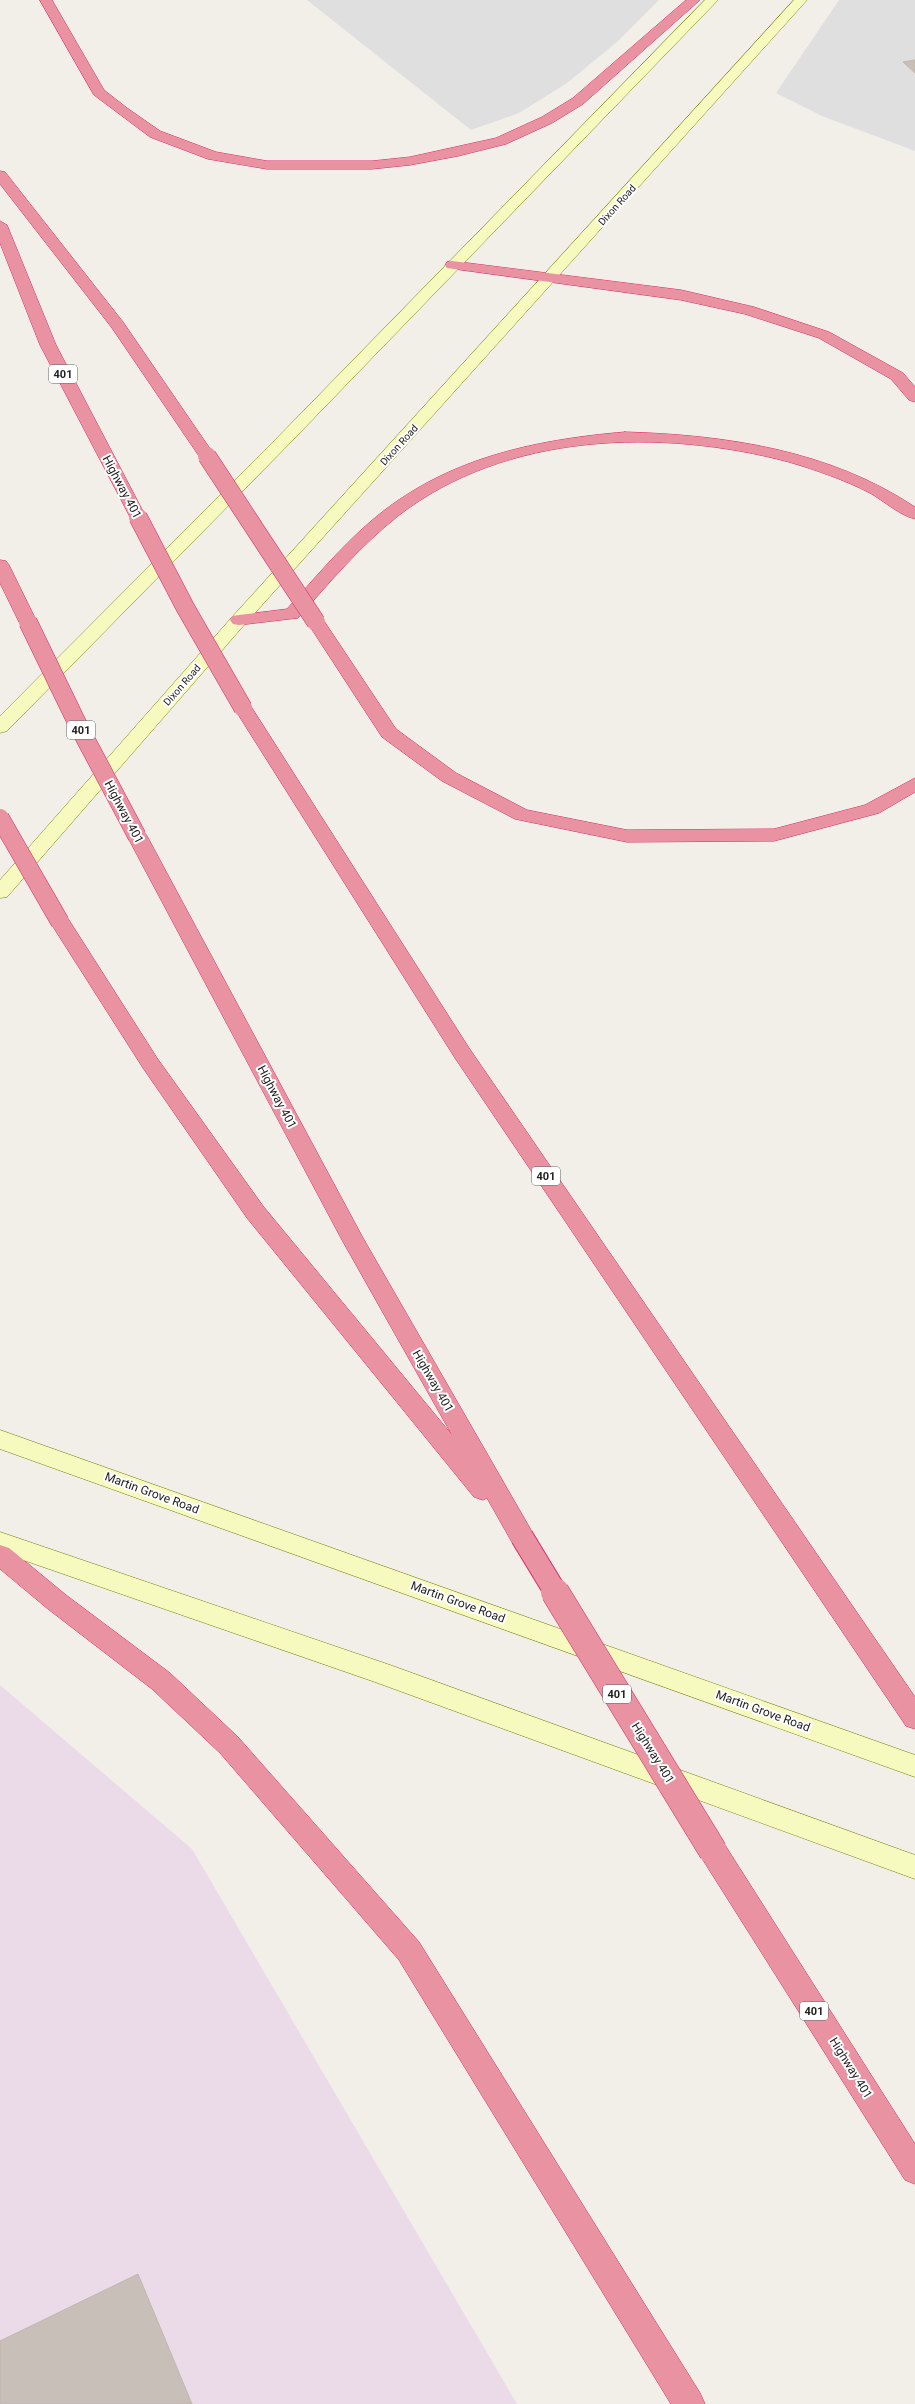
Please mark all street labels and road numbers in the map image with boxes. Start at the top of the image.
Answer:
street label: Dixon Road [596,183,638,227]
road number: 401 [49,365,77,383]
street label: Dixon Road [378,423,420,467]
street label: Highway 401 [100,453,144,521]
street label: Dixon Road [161,662,203,708]
road number: 401 [67,721,95,739]
street label: Highway 401 [102,778,146,846]
street label: Highway 401 [255,1063,299,1131]
road number: 401 [532,1167,560,1185]
street label: Highway 401 [410,1348,456,1414]
street label: Martin Grove Road [103,1469,201,1517]
street label: Martin Grove Road [409,1578,507,1626]
road number: 401 [603,1685,631,1703]
street label: Martin Grove Road [714,1687,812,1735]
street label: Highway 401 [629,1720,677,1786]
road number: 401 [800,2002,828,2020]
street label: Highway 401 [827,2035,875,2101]

